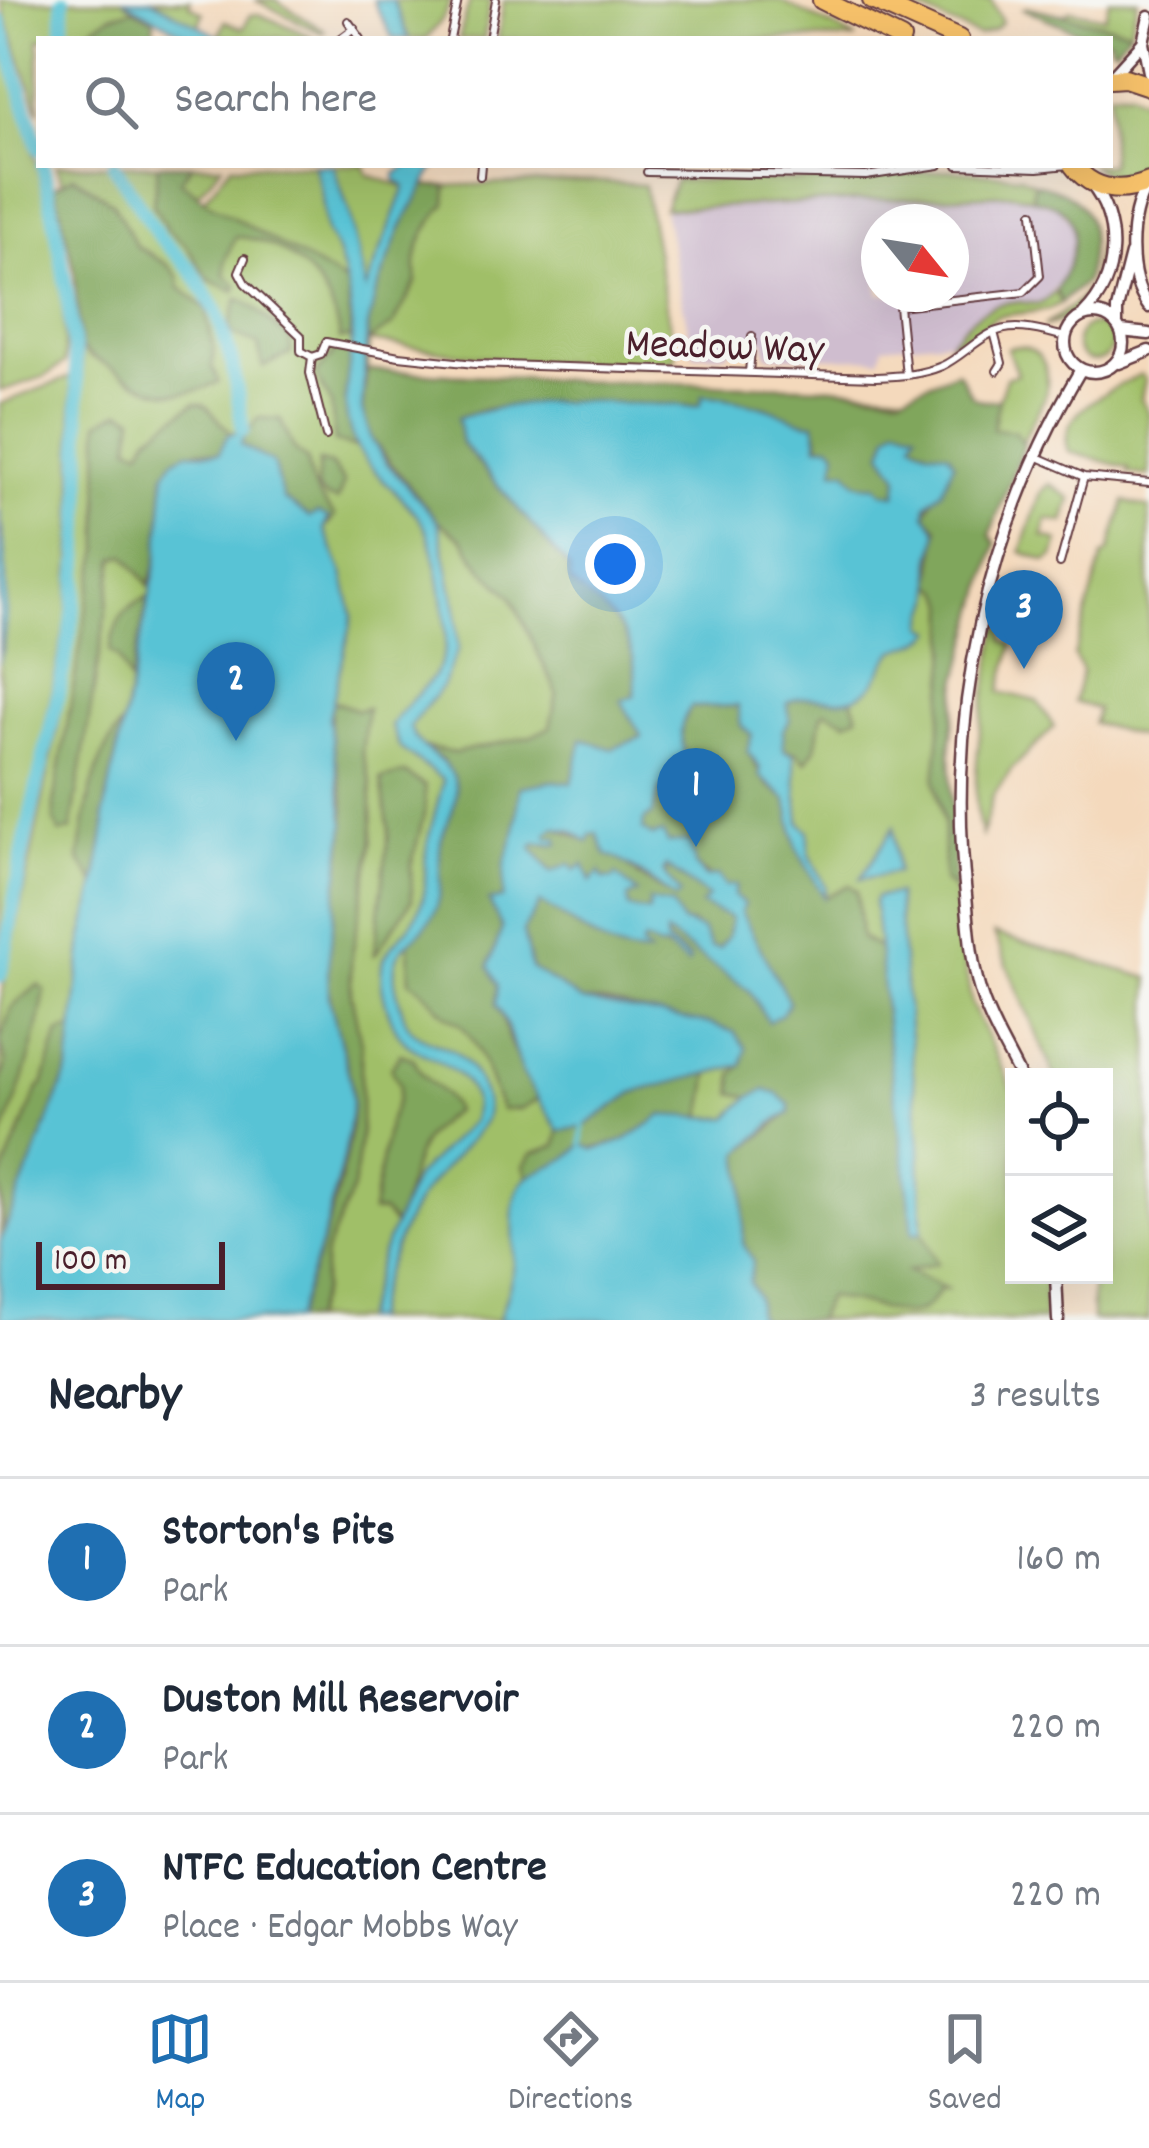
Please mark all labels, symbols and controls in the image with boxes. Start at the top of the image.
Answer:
search box [36,36,1113,168]
icon: search [78,69,144,135]
text: Search here [174,70,377,134]
north arrow [861,204,969,312]
street label: Meadow Way [624,317,826,383]
your location [585,534,645,594]
pin: 3 [985,570,1063,669]
pin: 2 [197,642,275,741]
pin: 1 [657,748,735,847]
map controls [1005,1068,1113,1284]
button: locate [1005,1068,1113,1176]
button: layers [1005,1176,1113,1284]
scale bar [36,1236,225,1289]
text: 100 m [54,1239,127,1286]
text: Nearby [48,1362,181,1434]
text: 3 results [970,1371,1101,1426]
text: Storton's Pits [162,1502,395,1566]
text: 1 [83,1534,91,1589]
text: 160 m [1016,1534,1101,1589]
text: Park [162,1566,228,1621]
text: Duston Mill Reservoir [162,1670,519,1734]
text: 2 [78,1702,96,1757]
text: 220 m [1010,1702,1101,1757]
text: Park [162,1734,228,1789]
text: NTFC Education Centre [162,1838,547,1902]
text: 3 [78,1870,96,1925]
text: 220 m [1010,1870,1101,1925]
text: Place · Edgar Mobbs Way [162,1902,518,1957]
tab: Map [147,2006,213,2125]
tab: Directions [508,2006,633,2125]
tab: Saved [928,2006,1002,2125]

